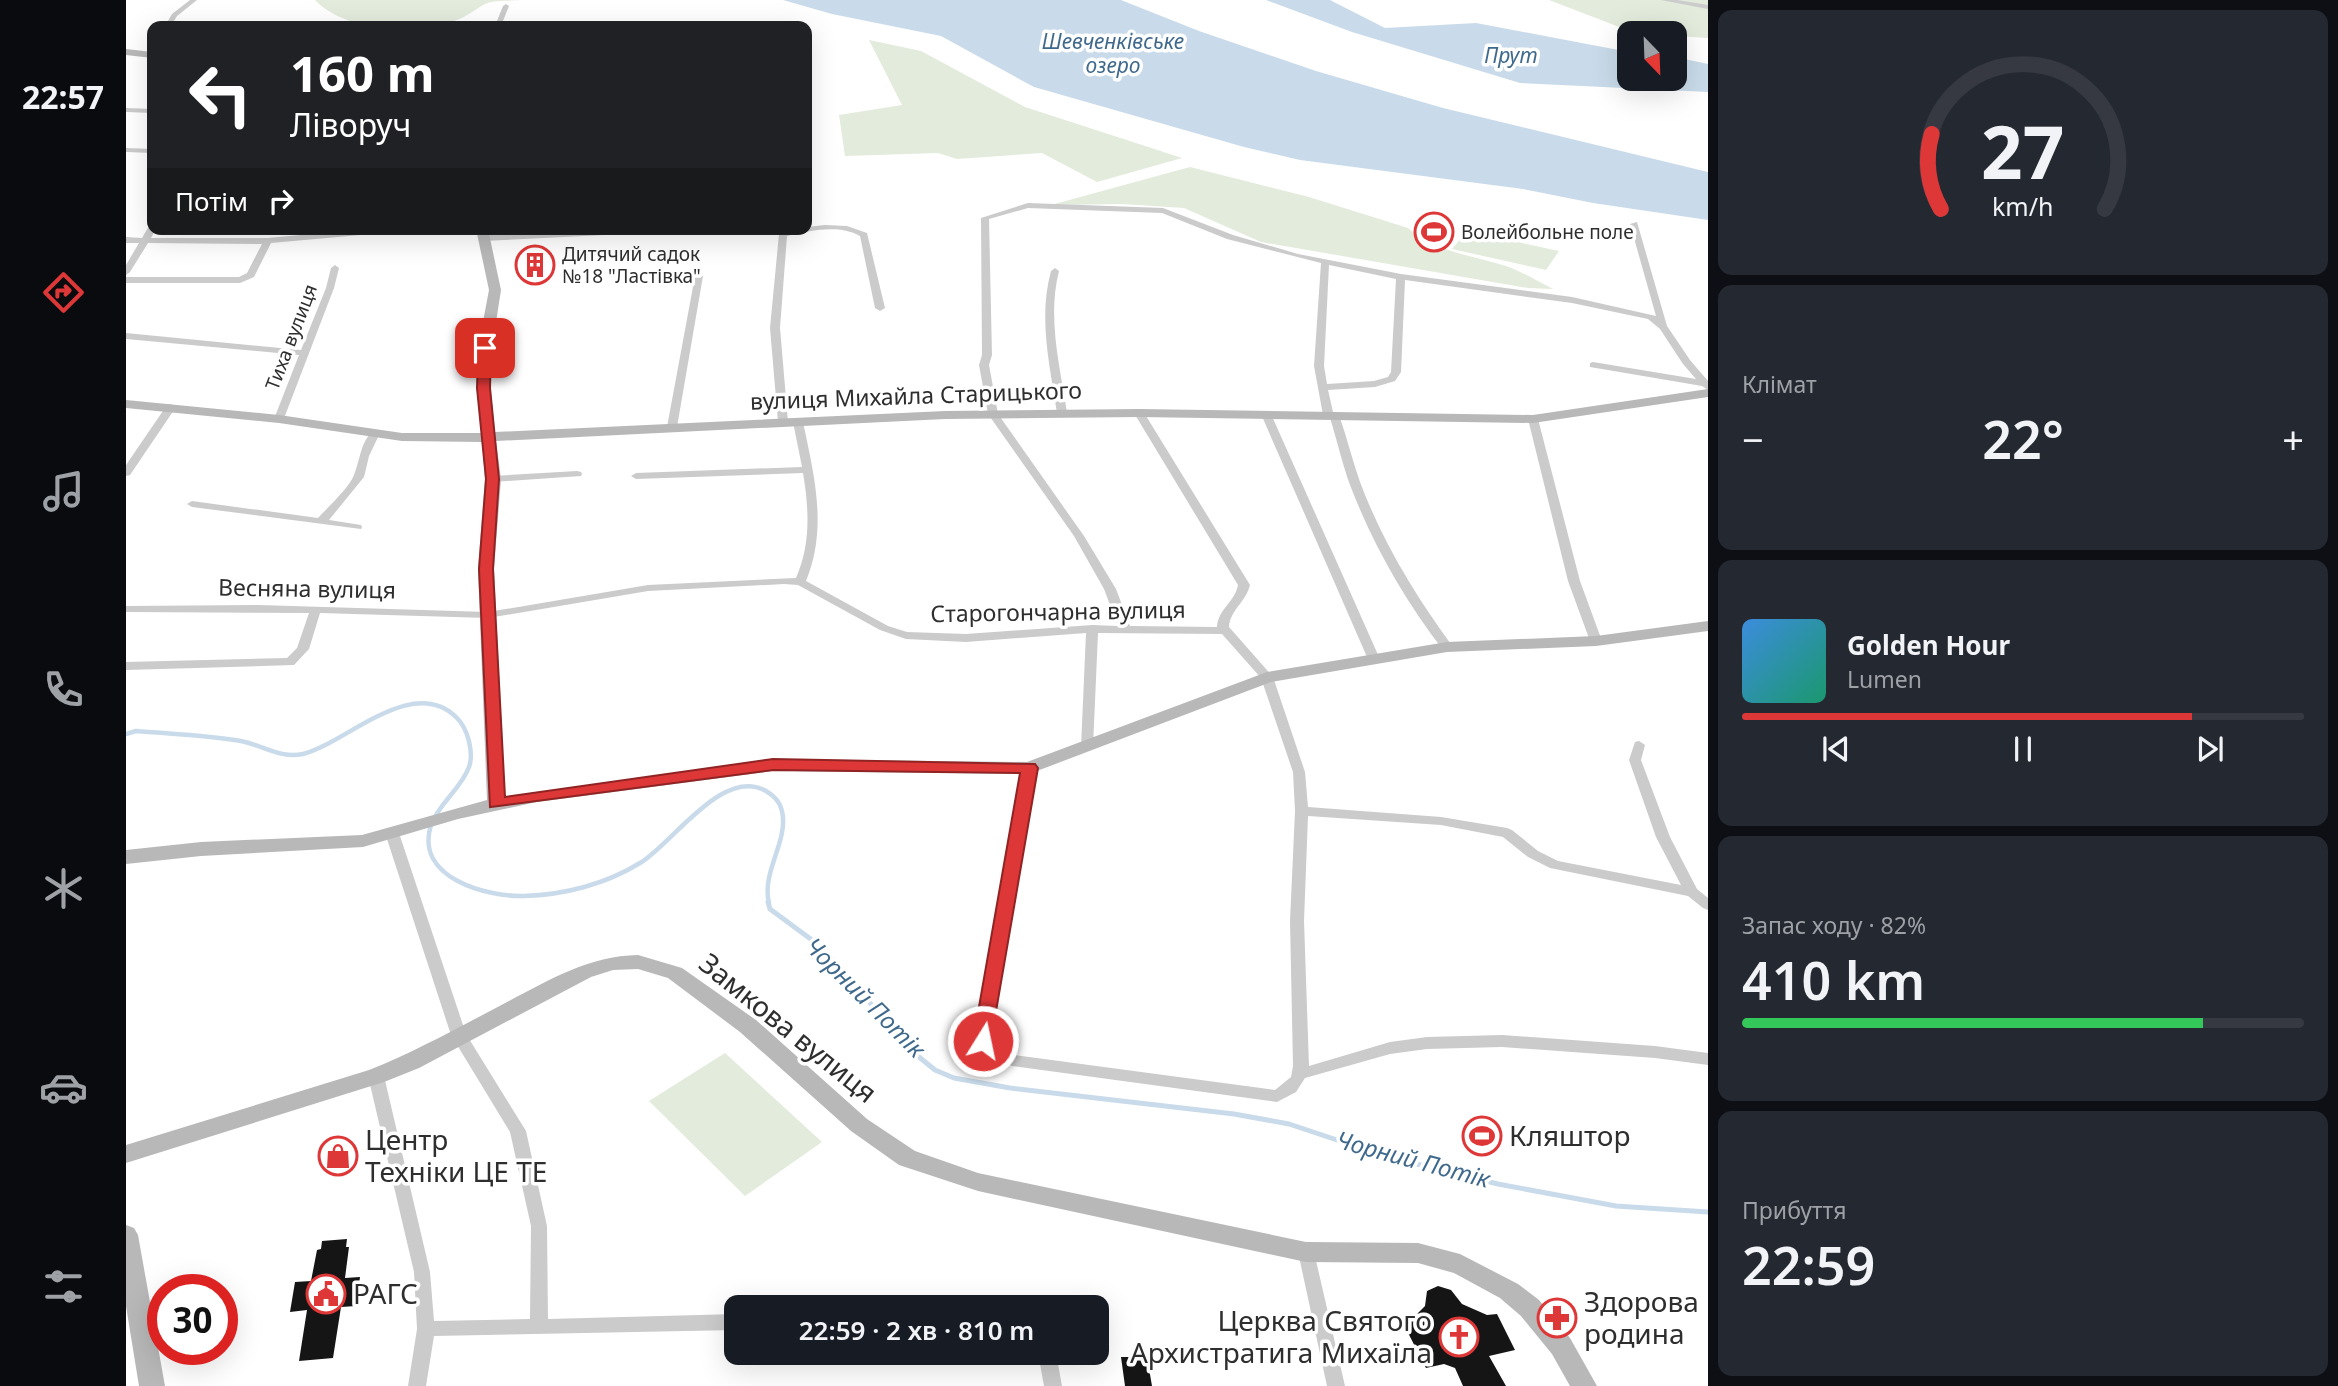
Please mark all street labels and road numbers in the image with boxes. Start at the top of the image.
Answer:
street label: Тиха вулиця [259,280,323,394]
street label: вулиця Михайла Старицького [749,373,1083,417]
street label: Весняна вулиця [218,570,396,606]
street label: Старогончарна вулиця [930,593,1186,629]
street label: Замкова вулиця [692,944,885,1111]

